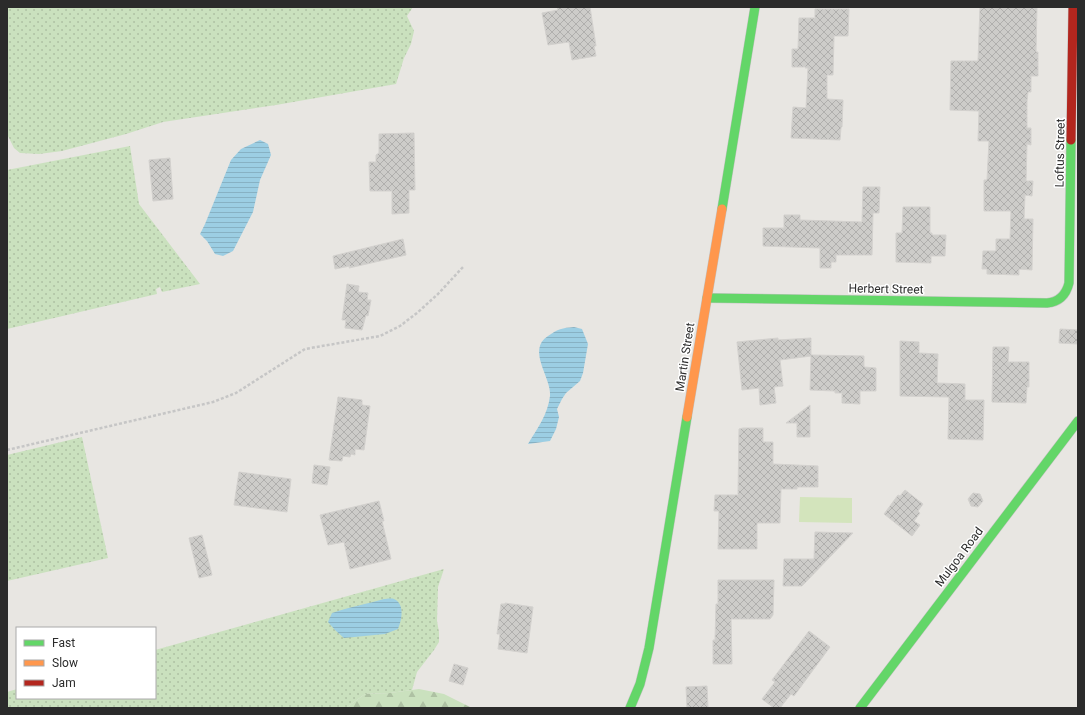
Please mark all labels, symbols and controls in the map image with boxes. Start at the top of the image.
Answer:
street label: Loftus Street [1052,118,1068,188]
street label: Herbert Street [848,281,924,297]
street label: Martin Street [673,322,697,392]
street label: Mulgoa Road [932,525,986,589]
legend [16,627,156,699]
text: Fast [52,636,75,650]
text: Slow [52,656,78,670]
text: Jam [52,676,76,690]

